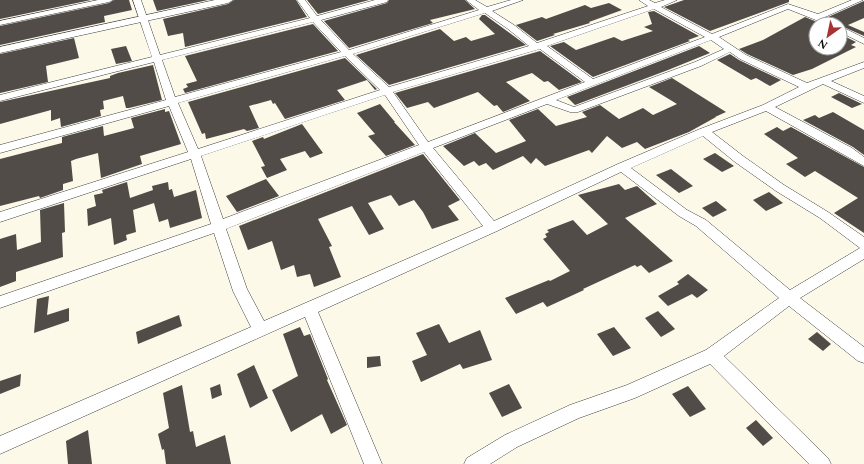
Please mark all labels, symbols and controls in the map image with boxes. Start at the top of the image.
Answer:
north arrow [808,16,848,56]
text: N [814,34,831,54]

